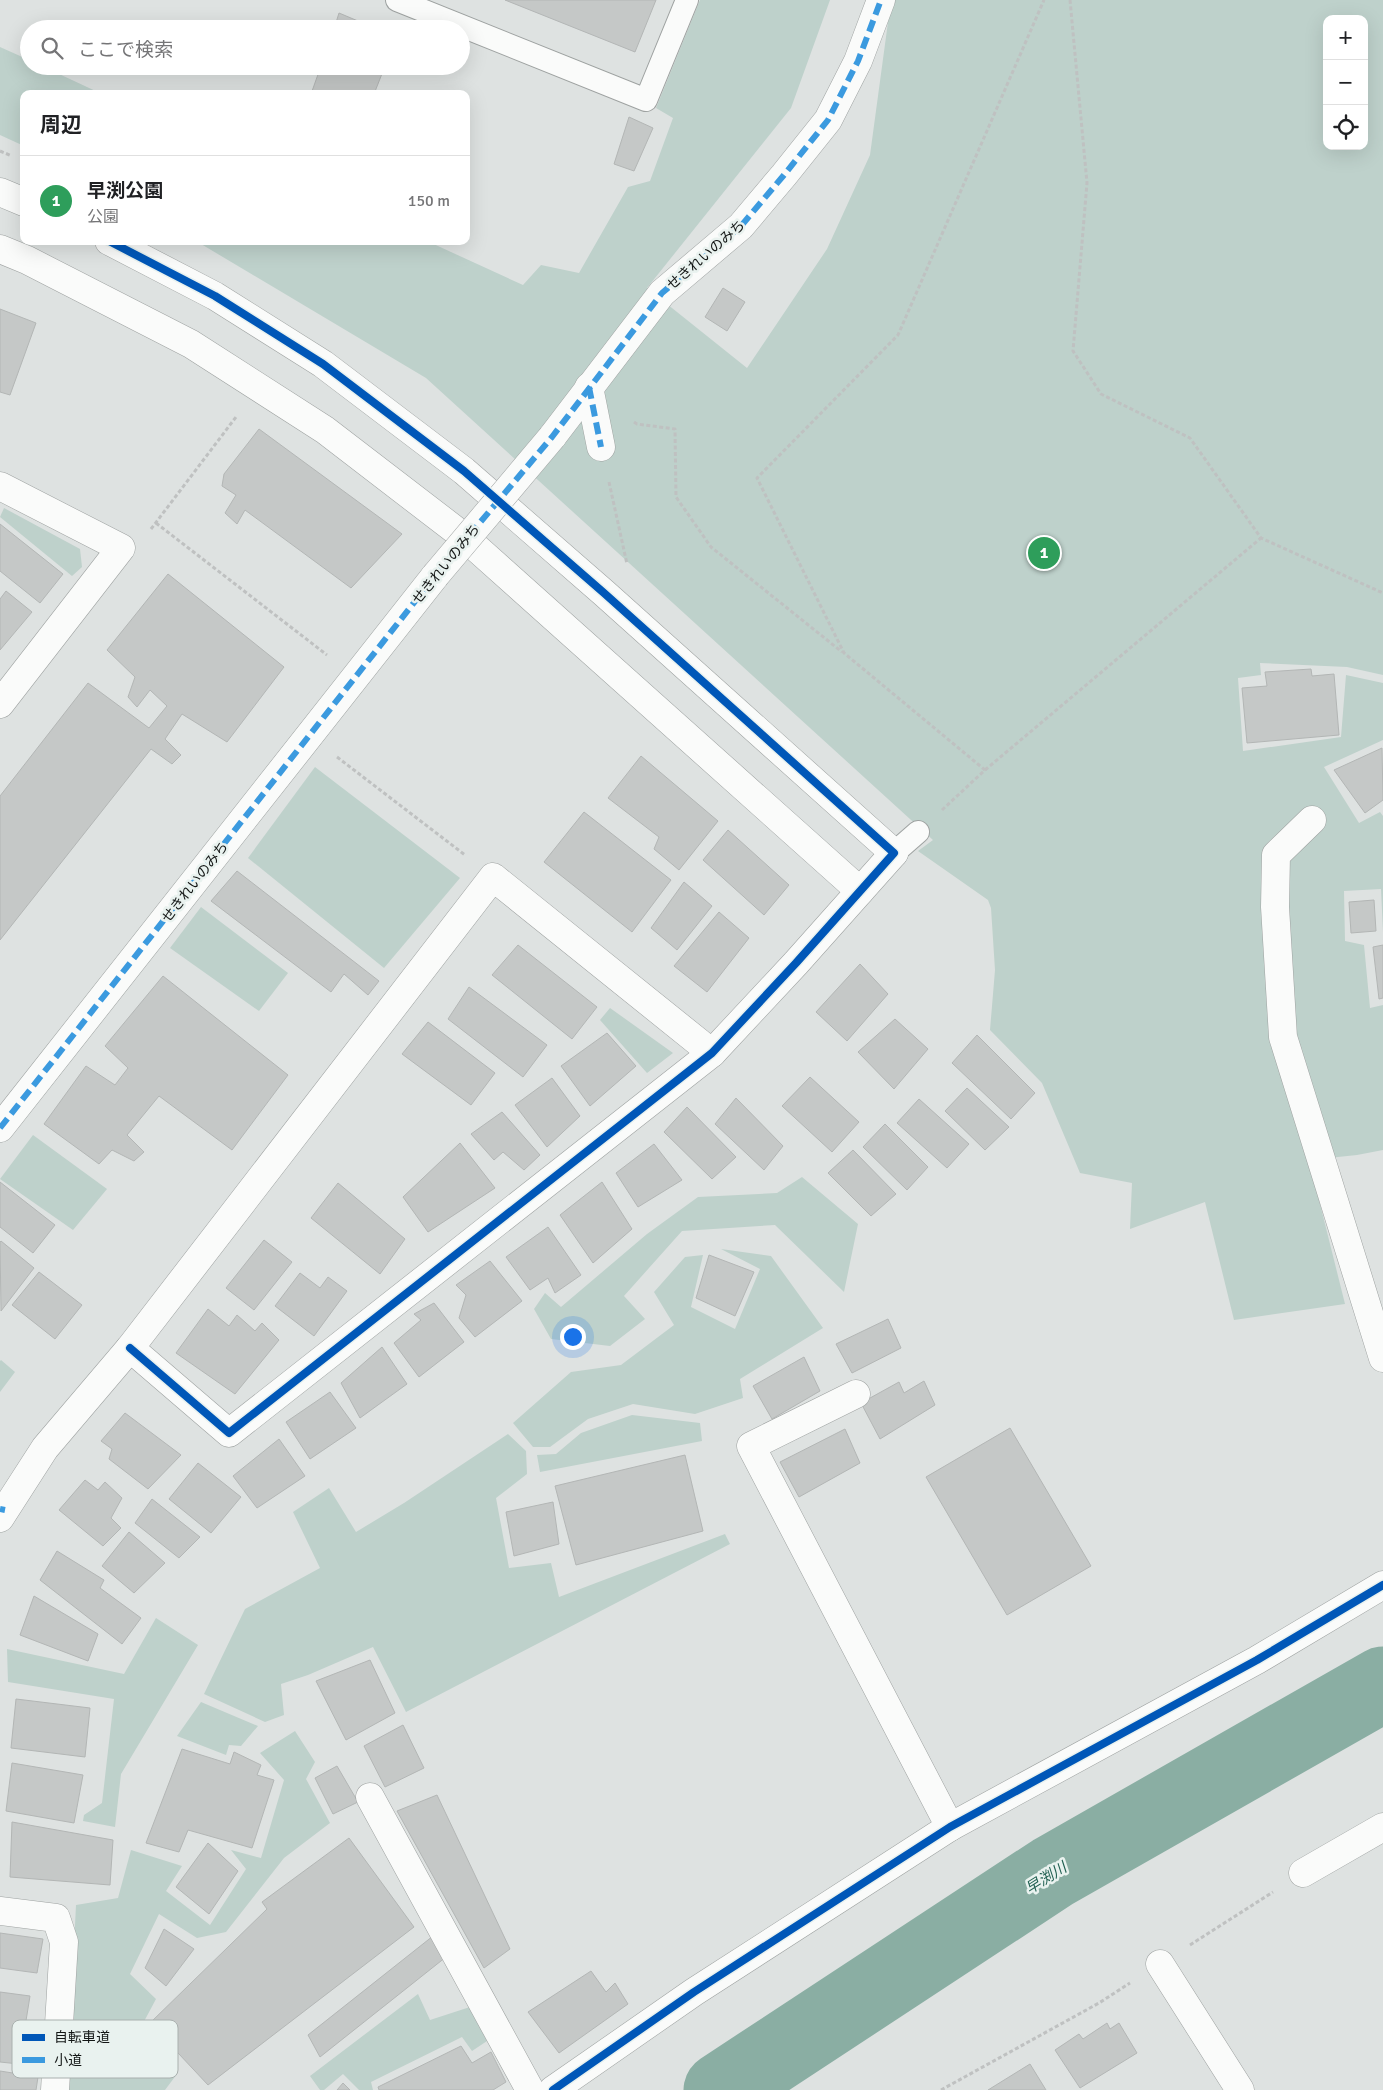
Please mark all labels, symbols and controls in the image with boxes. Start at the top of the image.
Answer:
map controls [1323,15,1368,150]
button: + [1323,15,1368,60]
search box [20,20,470,75]
icon: search [38,34,66,62]
text: ここで検索 [78,38,173,62]
button: − [1323,60,1368,105]
button: locate [1323,105,1368,150]
text: 周辺 [40,112,82,138]
text: 早渕公園 [87,179,163,203]
text: 1 [52,191,60,211]
text: 150 m [408,191,450,211]
text: 公園 [87,207,119,227]
street label: せきれいのみち [663,216,749,294]
street label: せきれいのみち [409,521,483,607]
pin: 1 [1028,534,1060,572]
street label: せきれいのみち [158,838,232,926]
your location [560,1324,586,1350]
water label: 早渕川 [1022,1857,1072,1898]
legend [12,2020,178,2078]
text: 自転車道 [54,2029,110,2046]
text: 小道 [54,2052,82,2069]

